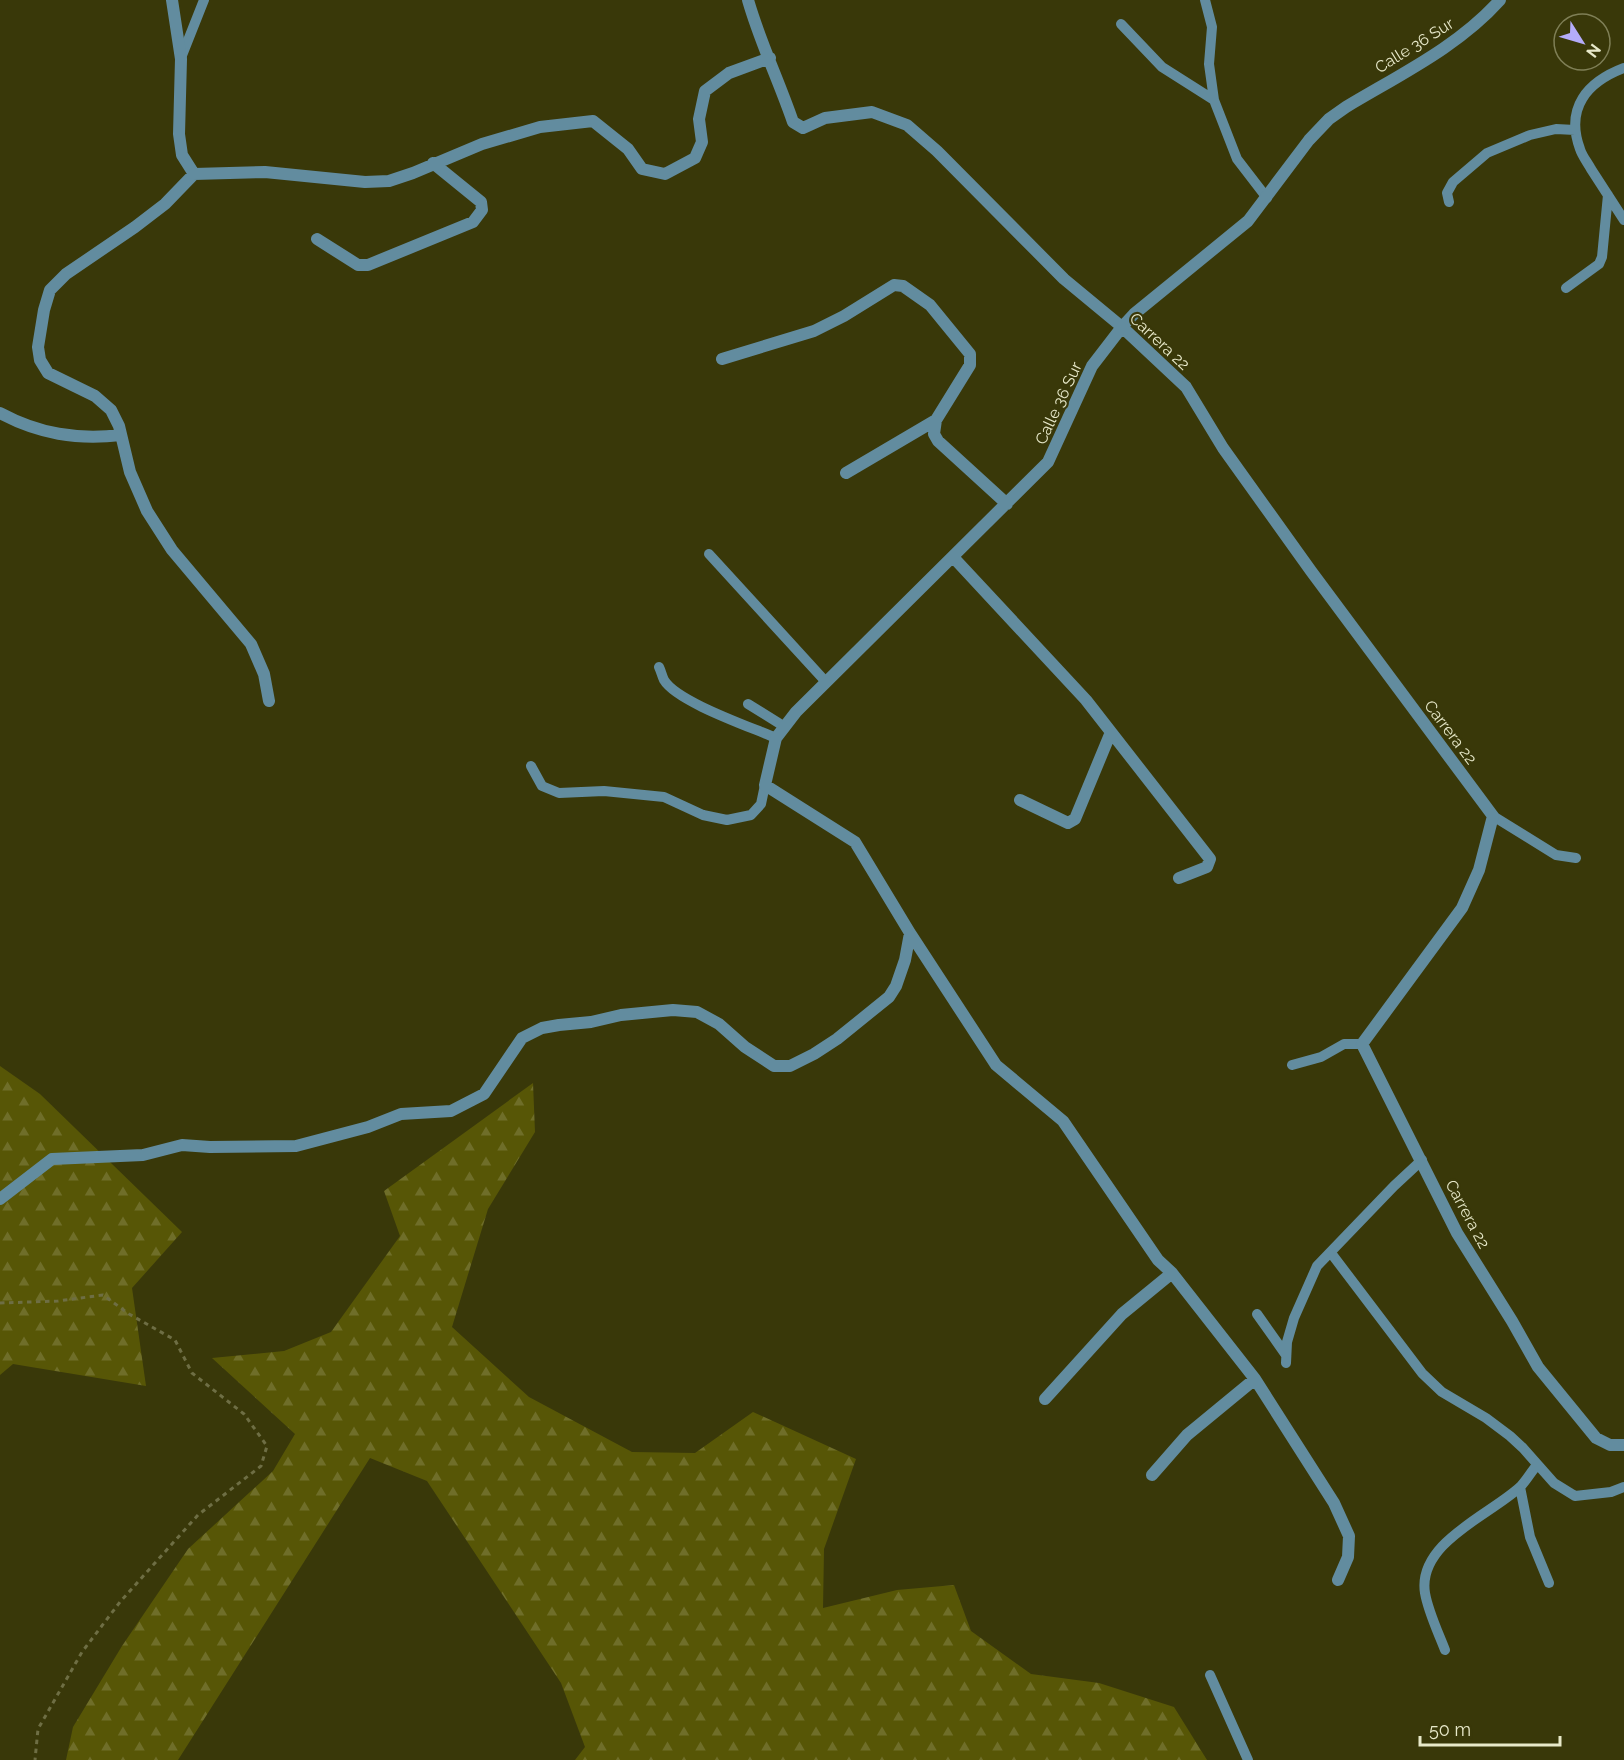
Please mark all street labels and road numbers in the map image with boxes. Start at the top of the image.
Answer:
street label: Calle 36 Sur [1371,14,1457,77]
street label: Carrera 22 [1126,309,1194,374]
street label: Calle 36 Sur [1031,359,1086,448]
street label: Carrera 22 [1420,697,1481,768]
street label: Carrera 22 [1442,1177,1494,1252]

